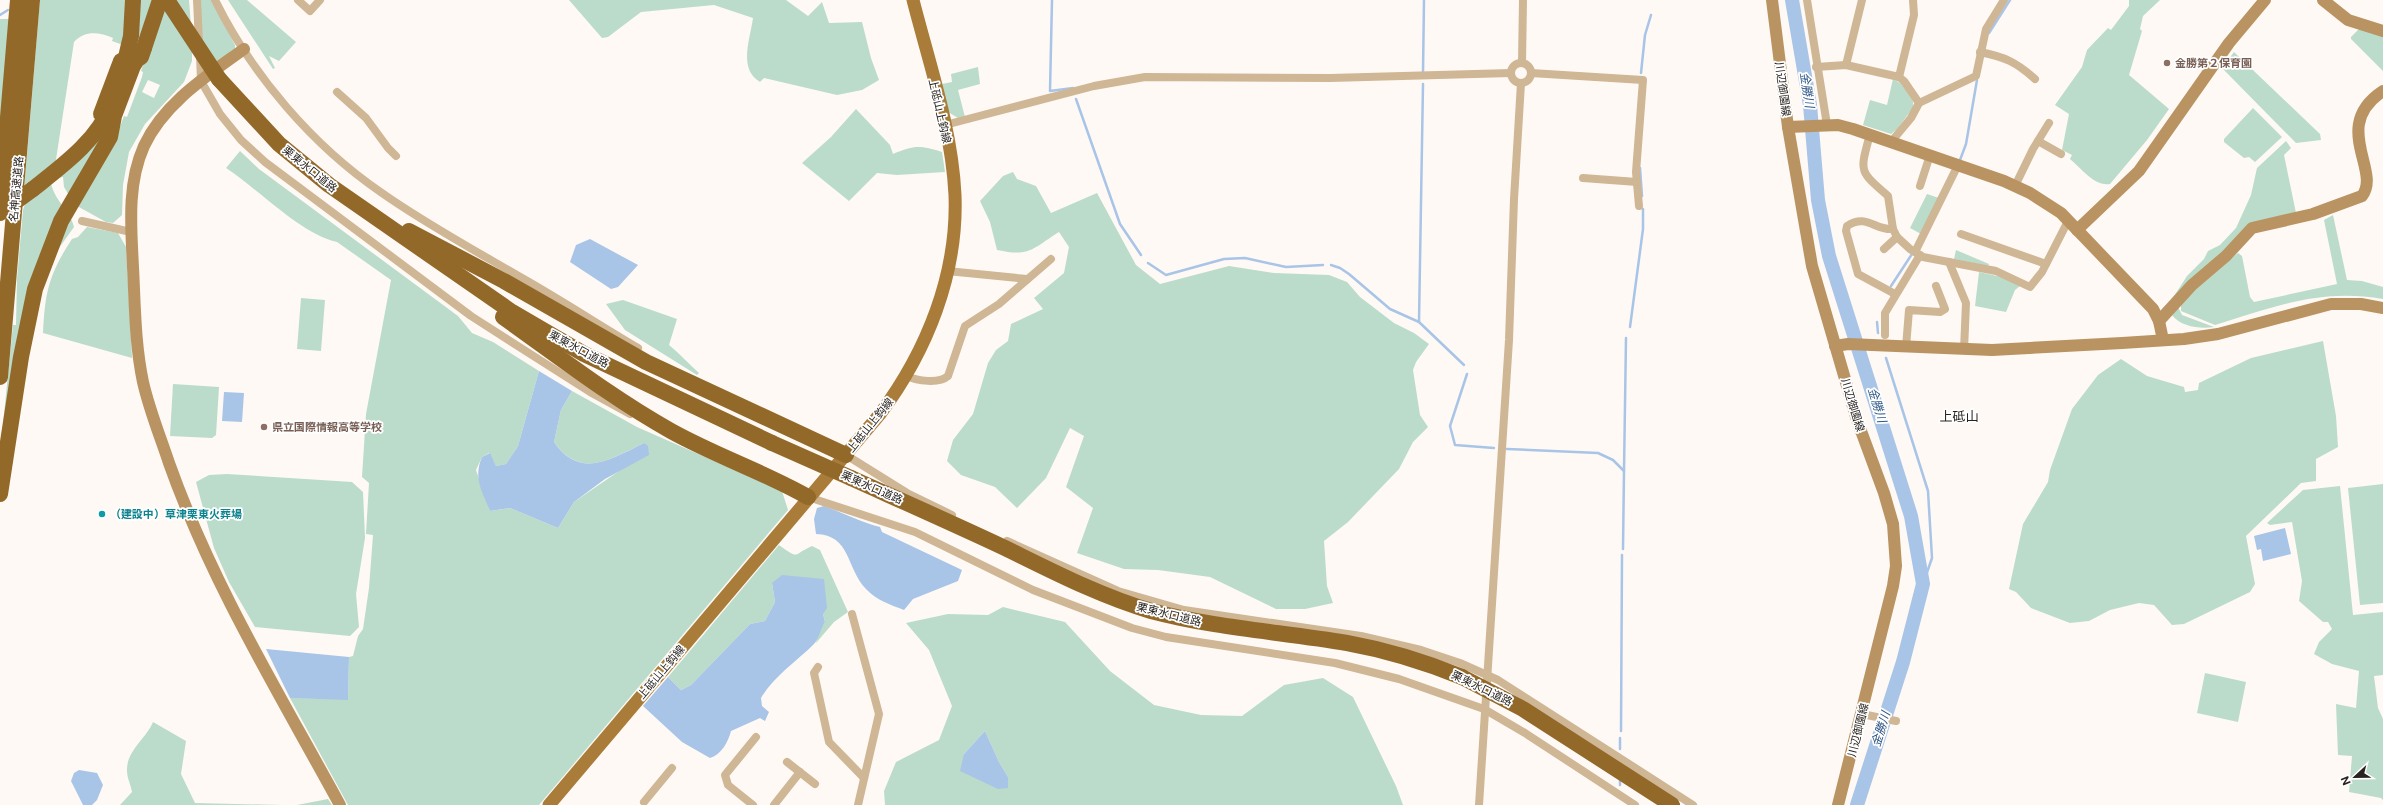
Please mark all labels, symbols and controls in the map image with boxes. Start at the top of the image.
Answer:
place label: 金勝第２保育園 [2175,57,2252,69]
marker: 金勝第２保育園 [2162,58,2172,68]
street label: 川辺御園線 [1773,61,1793,117]
water label: 金勝川 [1797,71,1817,111]
street label: 上砥山上鈎線 [927,77,953,145]
street label: 栗東水口道路 [281,144,339,194]
street label: 名神高速道路 [7,156,25,222]
street label: 栗東水口道路 [547,328,611,370]
street label: 川辺御園線 [1839,377,1867,433]
water label: 金勝川 [1865,386,1890,426]
street label: 上砥山上鈎線 [845,396,895,454]
district label: 上砥山 [1939,409,1979,424]
place label: 県立国際情報高等学校 [272,421,382,433]
marker: 県立国際情報高等学校 [259,422,269,432]
street label: 栗東水口道路 [839,468,905,506]
place label: （建設中）草津栗東火葬場 [110,508,242,520]
marker: （建設中）草津栗東火葬場 [97,509,107,519]
street label: 栗東水口道路 [1136,600,1202,628]
street label: 上砥山上鈎線 [635,643,687,701]
street label: 栗東水口道路 [1450,668,1514,708]
street label: 川辺御園線 [1846,702,1870,758]
water label: 金勝川 [1869,708,1894,748]
north arrow [2335,757,2375,797]
text: N [2339,775,2353,787]

